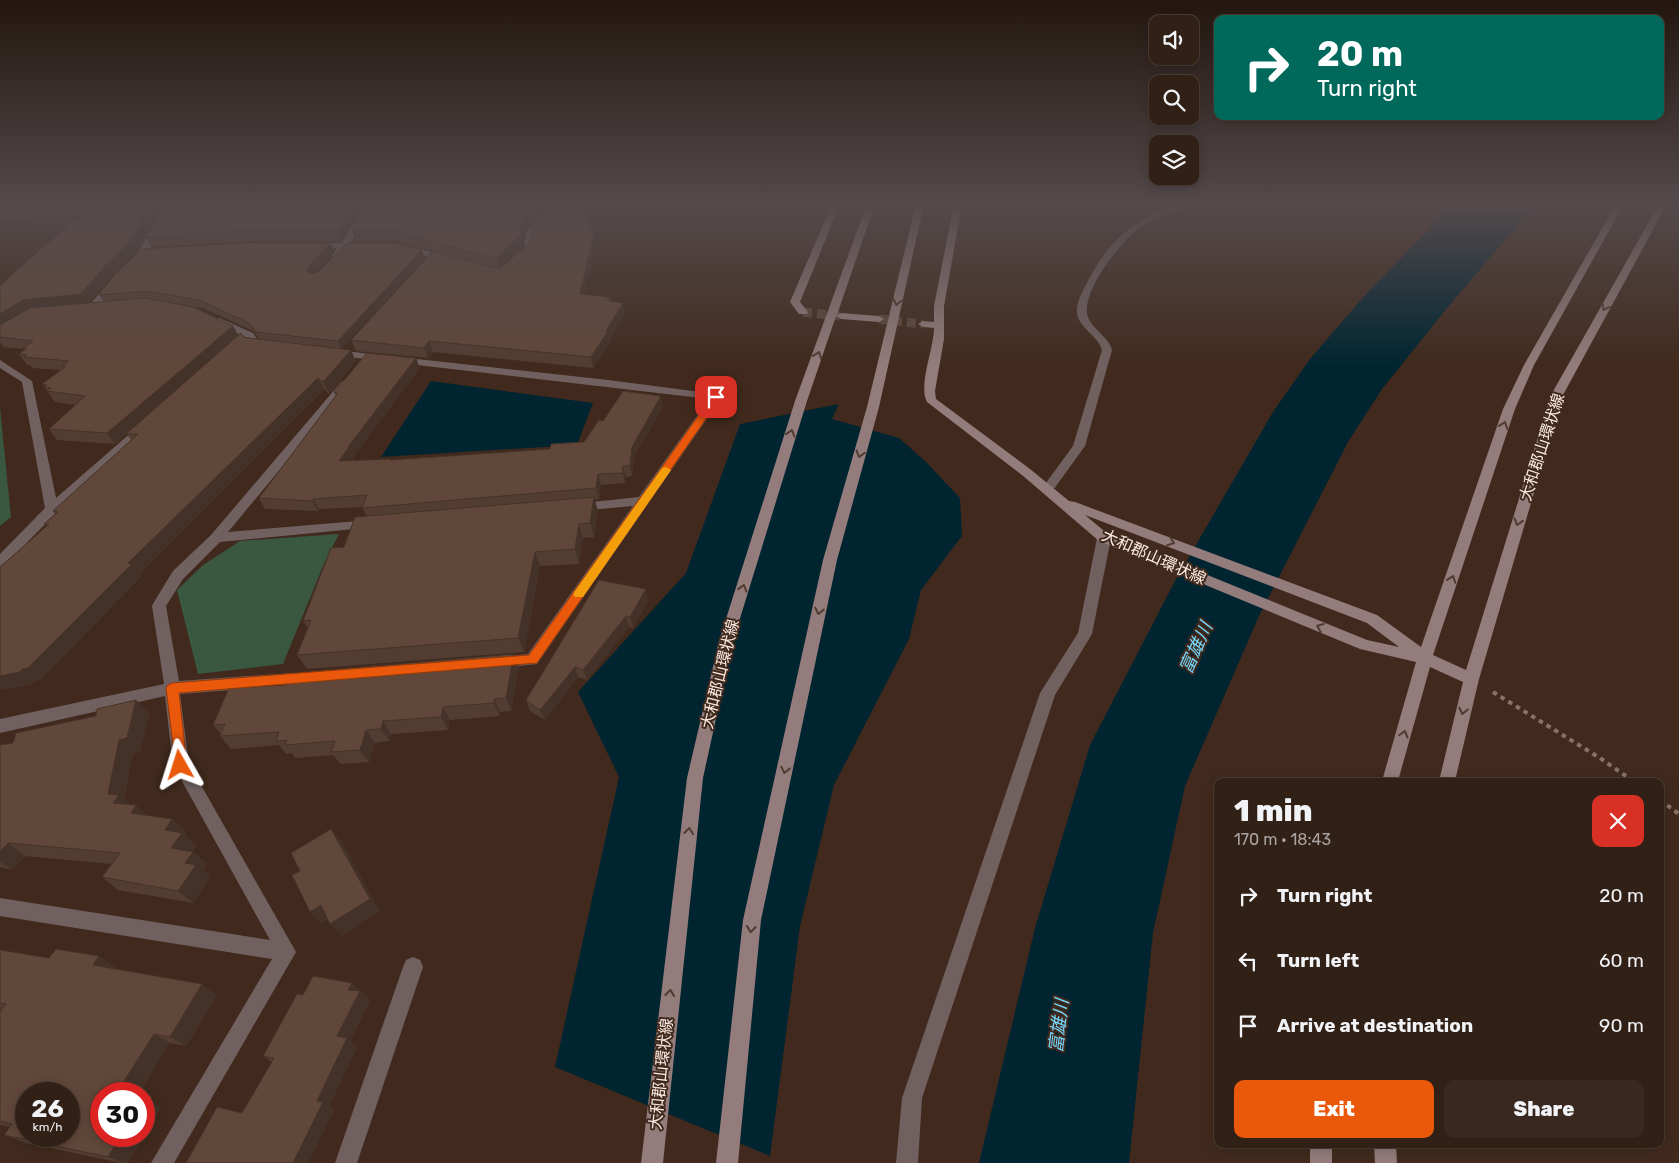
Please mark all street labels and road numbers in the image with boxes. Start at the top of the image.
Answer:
street label: 大和郡山環状線 [1516,391,1568,503]
street label: 大和郡山環状線 [1099,526,1209,588]
street label: 大和郡山環状線 [697,617,743,731]
street label: 大和郡山環状線 [646,1017,676,1131]

